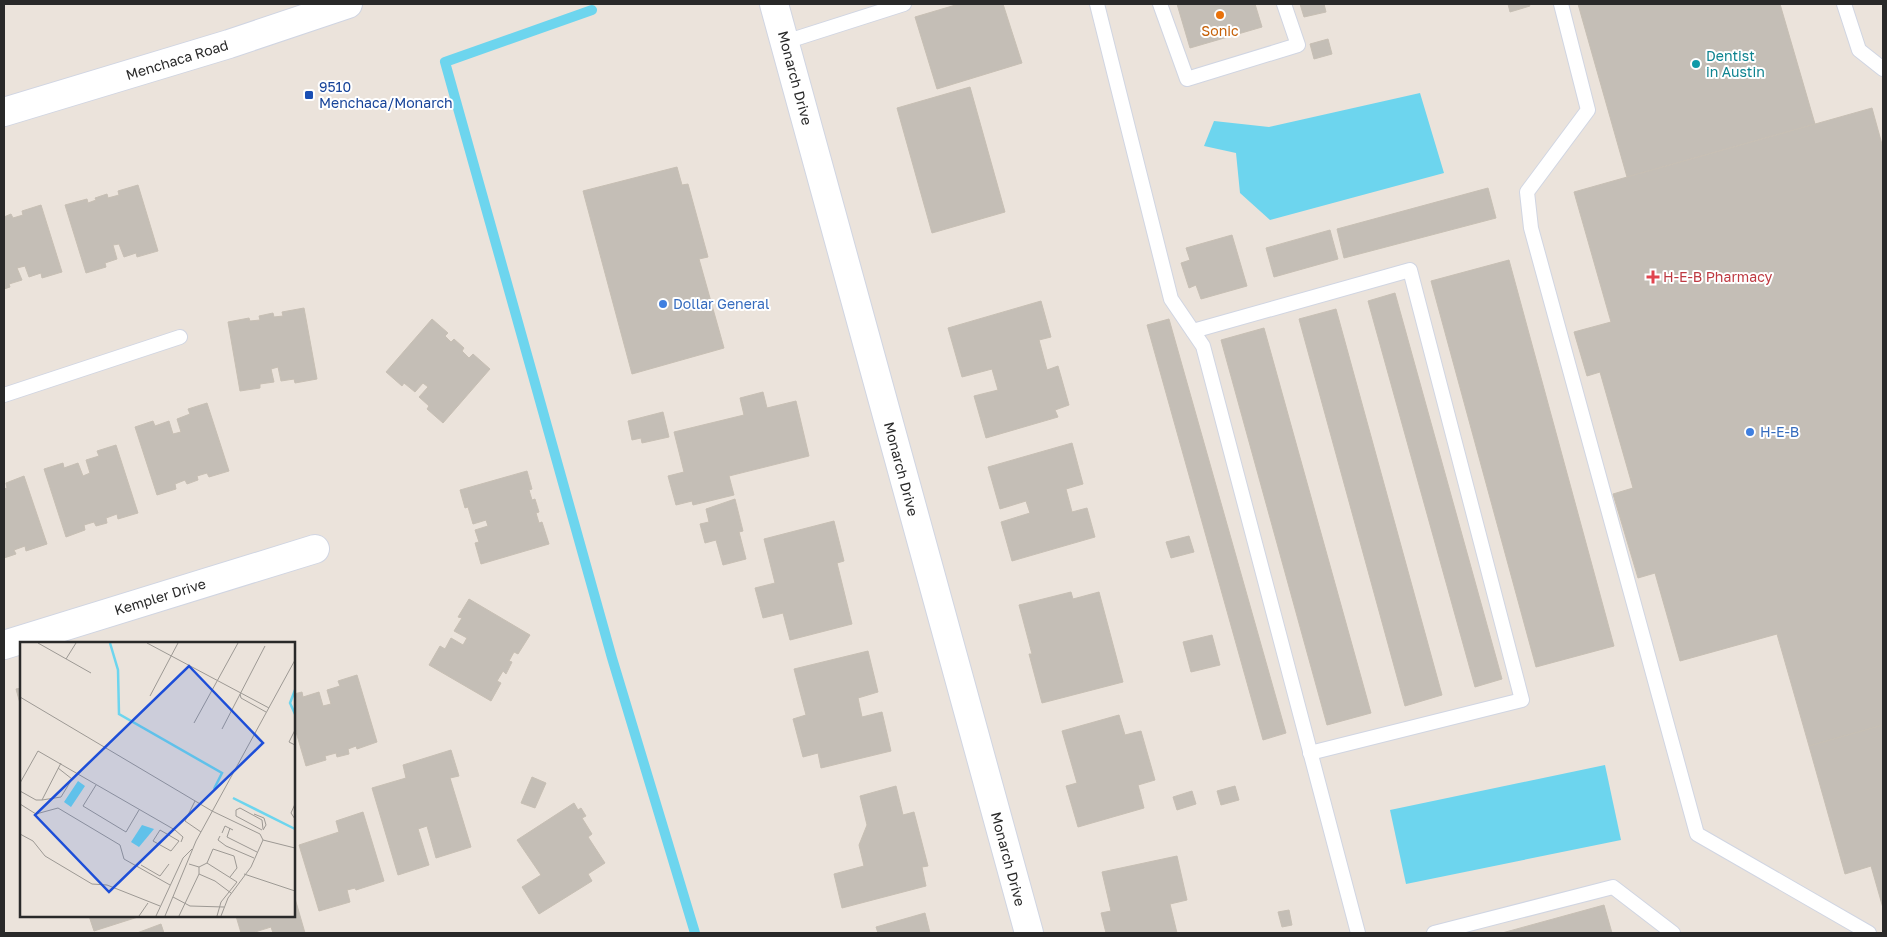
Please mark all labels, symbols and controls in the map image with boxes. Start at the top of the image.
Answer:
marker: Sonic [1214,9,1226,21]
place label: Sonic [1201,22,1239,39]
street label: Monarch Drive [775,29,816,127]
street label: Menchaca Road [124,36,230,83]
place label: Dentist in Austin [1706,47,1765,80]
marker: Dentist in Austin [1690,58,1702,70]
place label: 9510 Menchaca/Monarch [319,78,453,111]
marker: 9510 Menchaca/Monarch [303,89,315,101]
place label: H-E-B Pharmacy [1663,268,1772,285]
marker: H-E-B Pharmacy [1647,271,1659,283]
place label: Dollar General [673,295,769,312]
marker: Dollar General [657,298,669,310]
street label: Monarch Drive [881,420,922,518]
place label: H-E-B [1760,423,1799,440]
marker: H-E-B [1744,426,1756,438]
street label: Kempler Drive [112,575,208,618]
inset map [20,642,295,917]
street label: Monarch Drive [988,810,1029,908]

